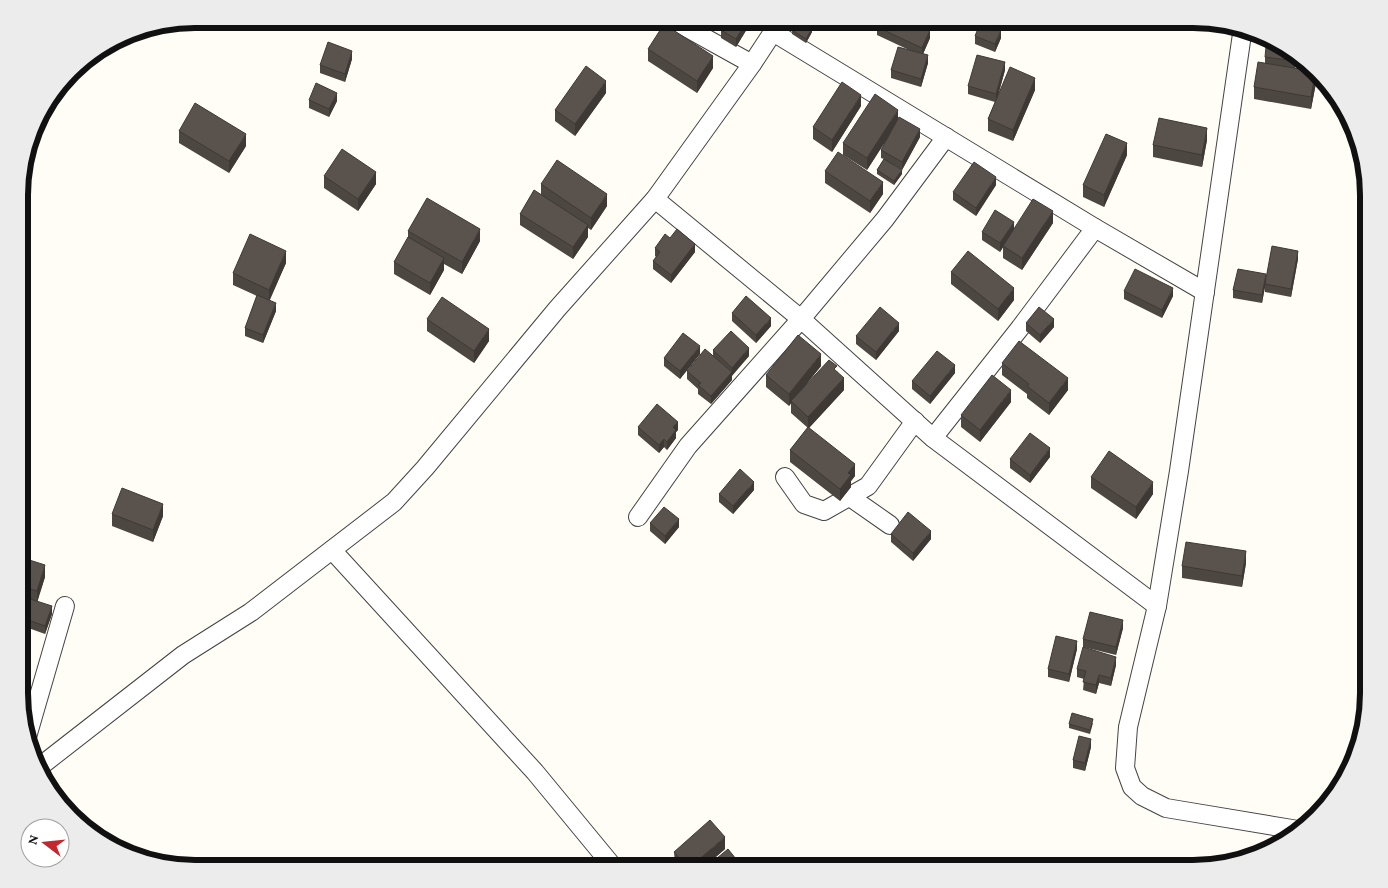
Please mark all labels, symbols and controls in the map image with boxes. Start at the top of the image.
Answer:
north arrow [20,818,70,868]
text: N [23,832,42,846]

